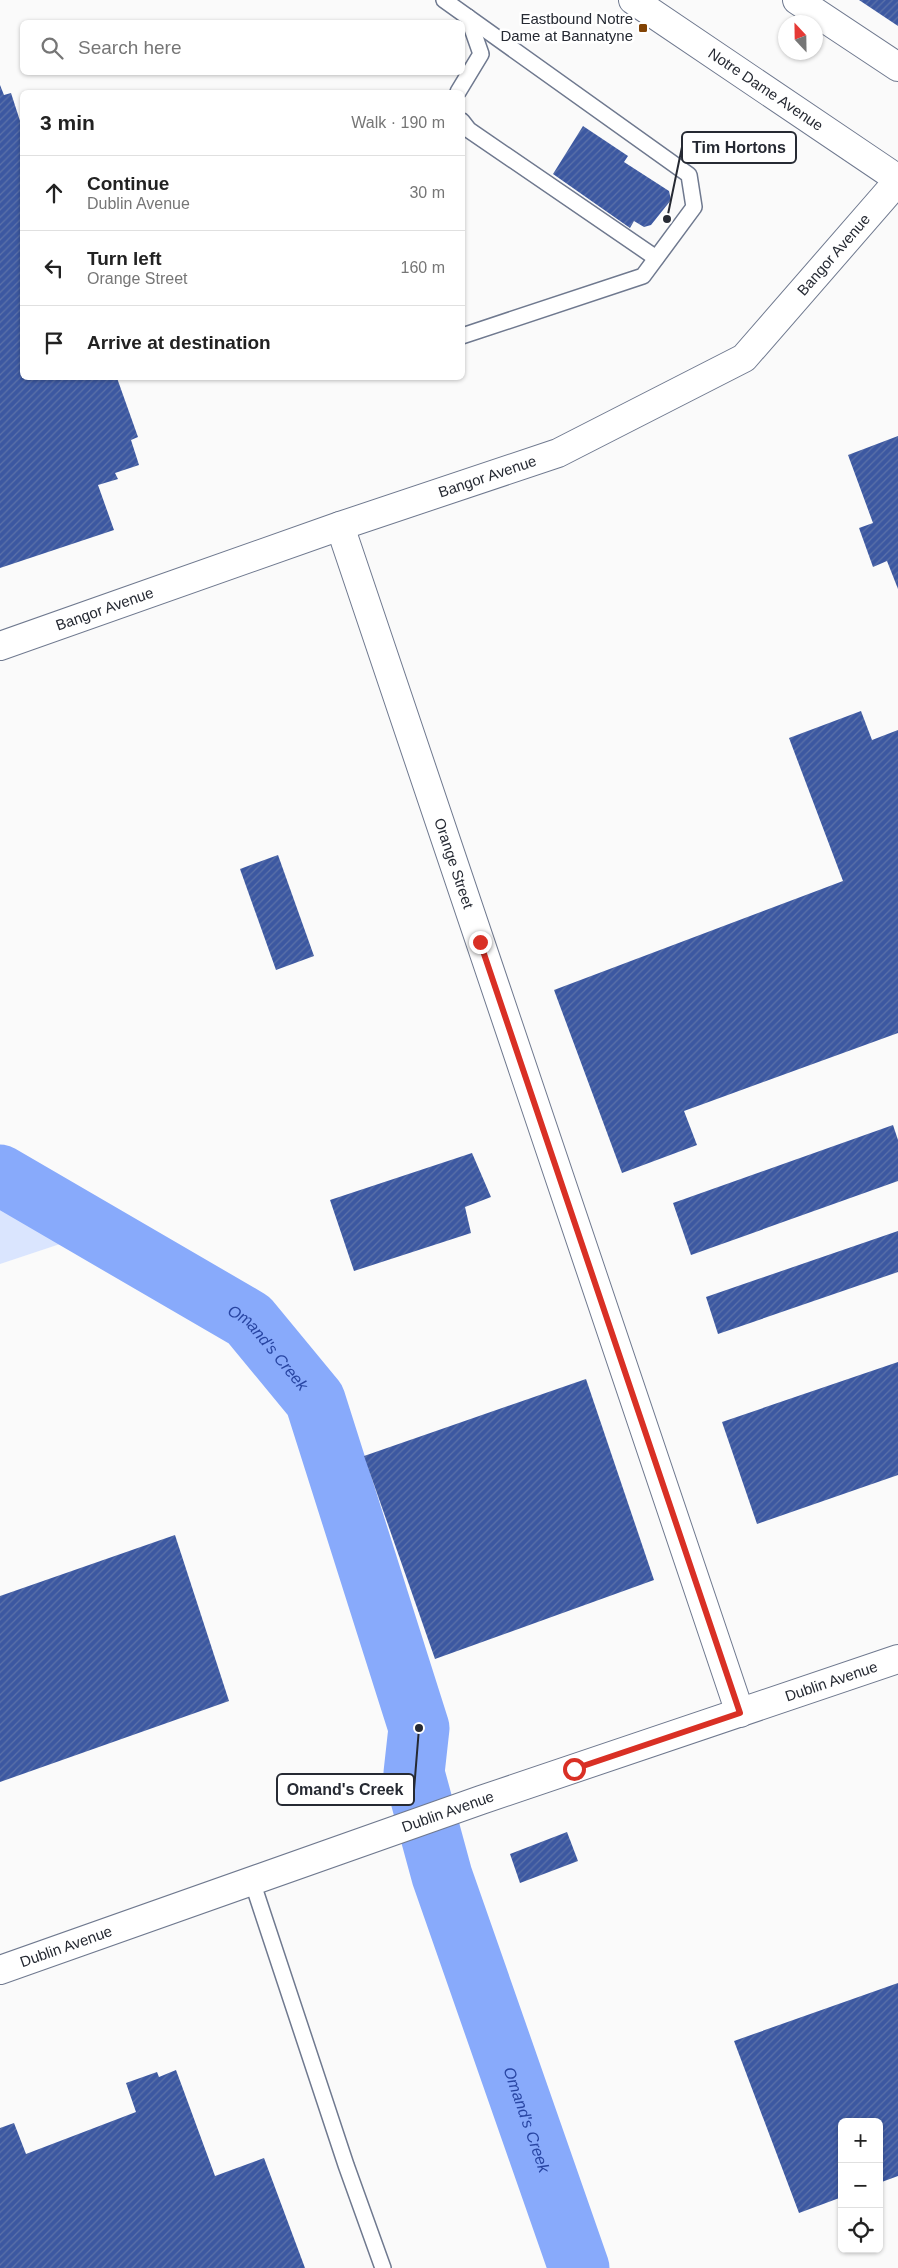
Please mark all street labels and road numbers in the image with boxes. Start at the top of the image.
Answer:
street label: Notre Dame Avenue [705,44,827,134]
street label: Bangor Avenue [793,210,873,299]
street label: Bangor Avenue [436,452,538,500]
street label: Bangor Avenue [53,584,156,634]
street label: Orange Street [431,816,478,911]
street label: Dublin Avenue [783,1658,880,1705]
street label: Dublin Avenue [399,1787,496,1835]
street label: Dublin Avenue [18,1922,114,1970]

